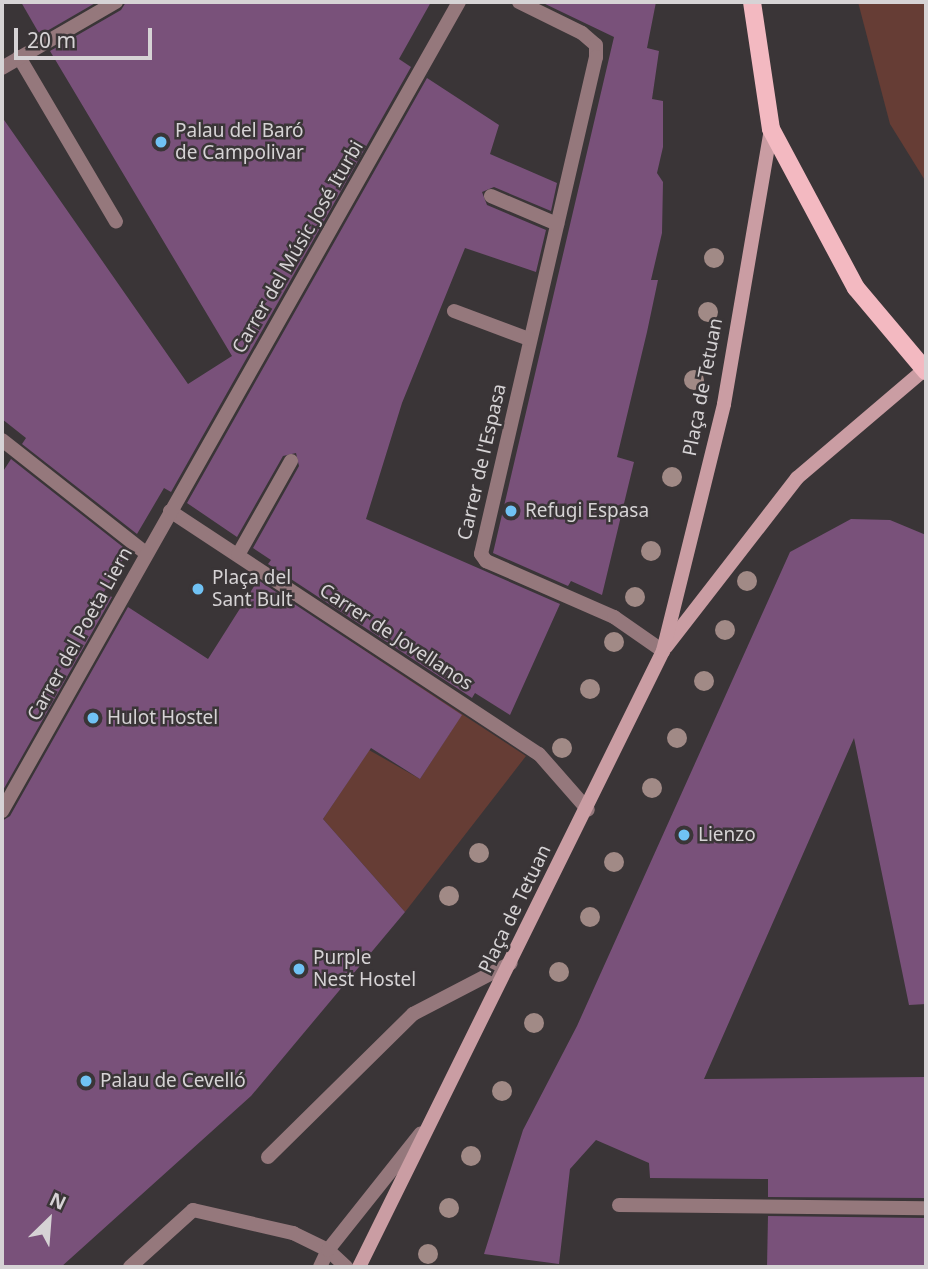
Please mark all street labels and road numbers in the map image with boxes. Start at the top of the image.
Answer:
street label: Carrer del Músic José Iturbi [228,137,368,357]
street label: Plaça de Tetuan [678,316,728,458]
street label: Carrer de l'Espasa [453,382,511,542]
street label: Carrer del Poeta Liern [23,543,137,725]
street label: Carrer de Jovellanos [315,579,477,695]
street label: Plaça de Tetuan [474,841,556,977]

